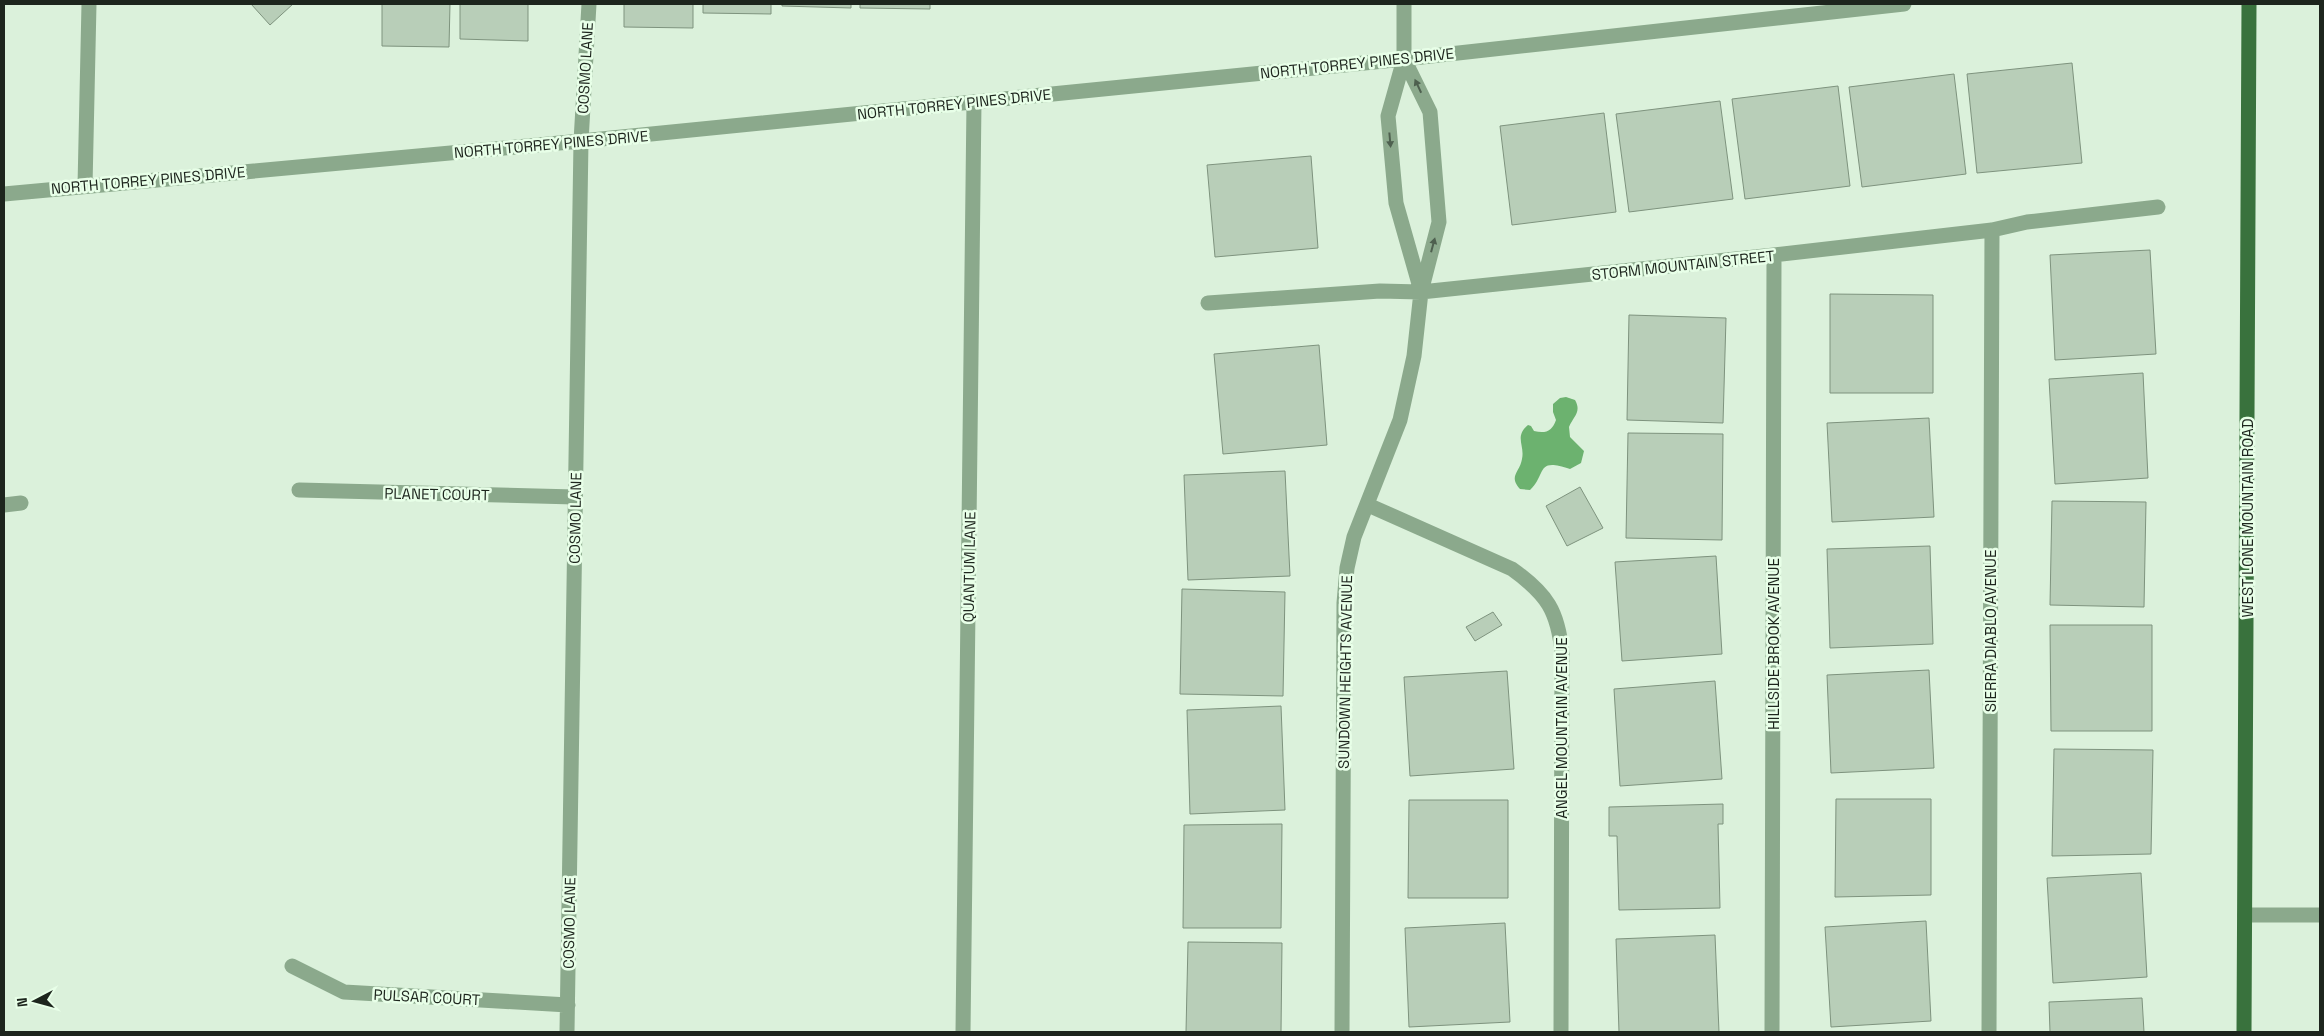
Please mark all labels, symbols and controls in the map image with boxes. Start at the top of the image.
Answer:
street label: COSMO LANE [573,22,597,114]
street label: NORTH TORREY PINES DRIVE [1259,43,1455,83]
one-way arrow [1413,79,1422,94]
street label: NORTH TORREY PINES DRIVE [856,84,1052,124]
street label: NORTH TORREY PINES DRIVE [453,126,649,162]
one-way arrow [1387,132,1395,148]
street label: NORTH TORREY PINES DRIVE [50,162,246,198]
one-way arrow [1430,237,1438,252]
street label: STORM MOUNTAIN STREET [1591,246,1776,284]
street label: WEST LONE MOUNTAIN ROAD [2238,418,2257,618]
street label: COSMO LANE [565,472,585,564]
street label: PLANET COURT [384,484,490,504]
street label: QUANTUM LANE [959,511,979,623]
street label: SIERRA DIABLO AVENUE [1981,550,2000,712]
street label: HILLSIDE BROOK AVENUE [1764,558,1783,730]
street label: SUNDOWN HEIGHTS AVENUE [1334,575,1356,769]
street label: ANGEL MOUNTAIN AVENUE [1552,637,1571,819]
street label: COSMO LANE [559,877,579,969]
north arrow [10,976,60,1026]
street label: PULSAR COURT [373,985,481,1009]
text: N [13,997,32,1008]

